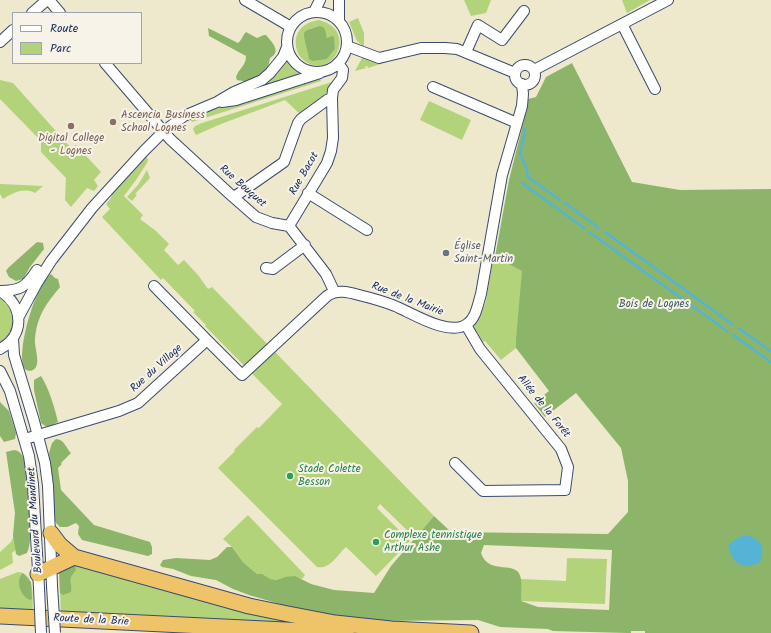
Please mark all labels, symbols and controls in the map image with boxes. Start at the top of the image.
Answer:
legend [12,12,142,64]
text: Route [50,19,78,38]
text: Parc [50,39,71,58]
place label: Ascencia Business School Lognes [121,109,205,135]
marker: Ascencia Business School Lognes [108,117,118,127]
marker: Digital College - Lognes [66,121,76,131]
place label: Digital College - Lognes [38,132,104,158]
street label: Rue Bacot [287,150,323,198]
street label: Rue Bouquet [216,163,268,211]
place label: Église Saint-Martin [454,240,513,266]
marker: Église Saint-Martin [441,248,451,258]
street label: Rue de la Mairie [369,280,445,320]
park label: Bois de Lognes [619,298,689,312]
street label: Rue du Village [128,342,186,396]
street label: Allée de la Forêt [514,373,572,441]
place label: Stade Colette Besson [298,463,361,489]
street label: Boulevard du Mandinet [26,467,46,573]
marker: Stade Colette Besson [285,471,295,481]
place label: Complexe tennistique Arthur Ashe [384,529,482,555]
marker: Complexe tennistique Arthur Ashe [371,537,381,547]
street label: Route de la Brie [53,612,129,630]

